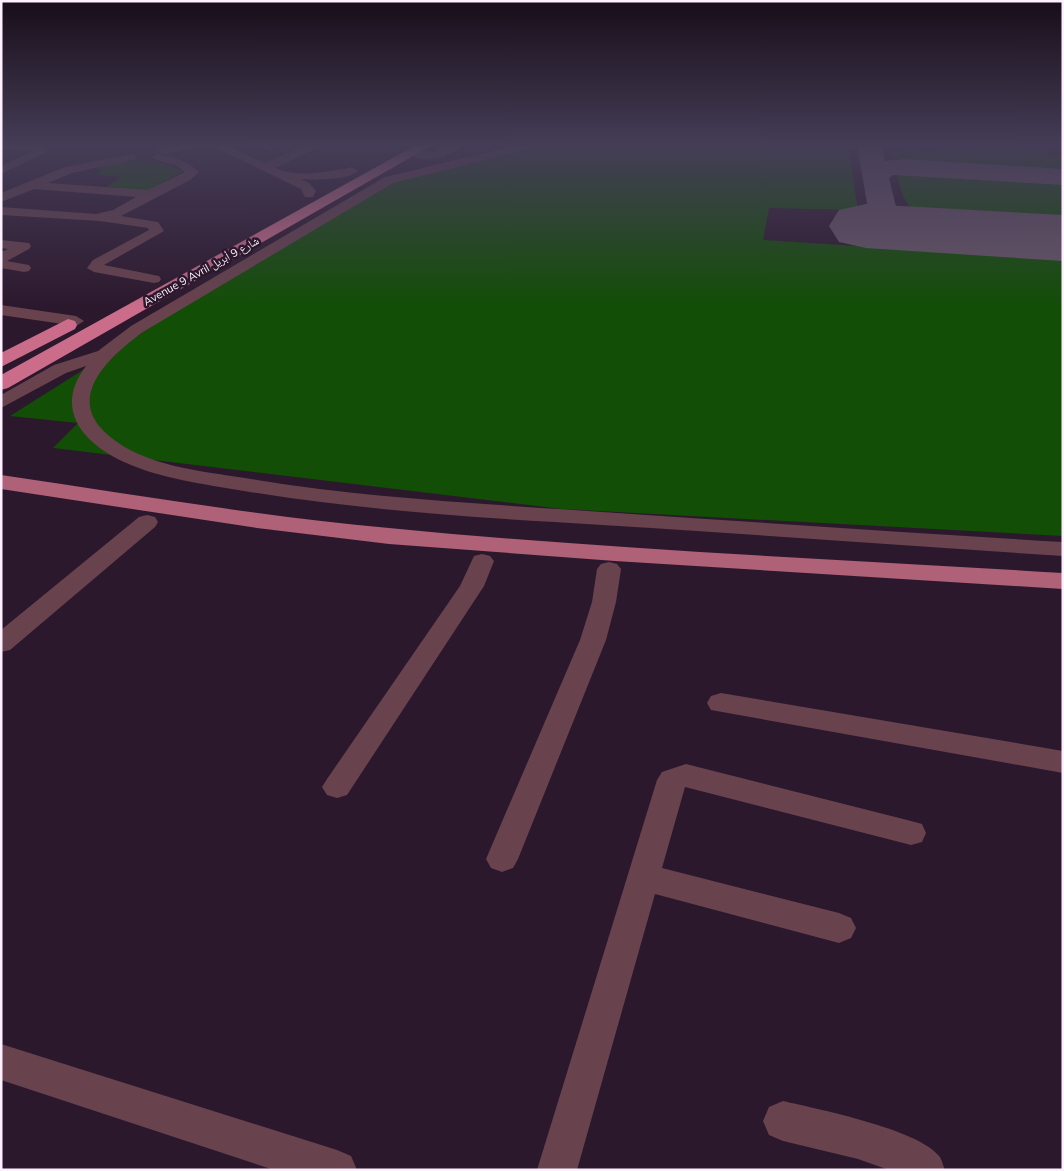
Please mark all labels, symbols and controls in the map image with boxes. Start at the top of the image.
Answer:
street label: Avenue 9 Avril شارع 9 أبريل [141,233,261,309]

